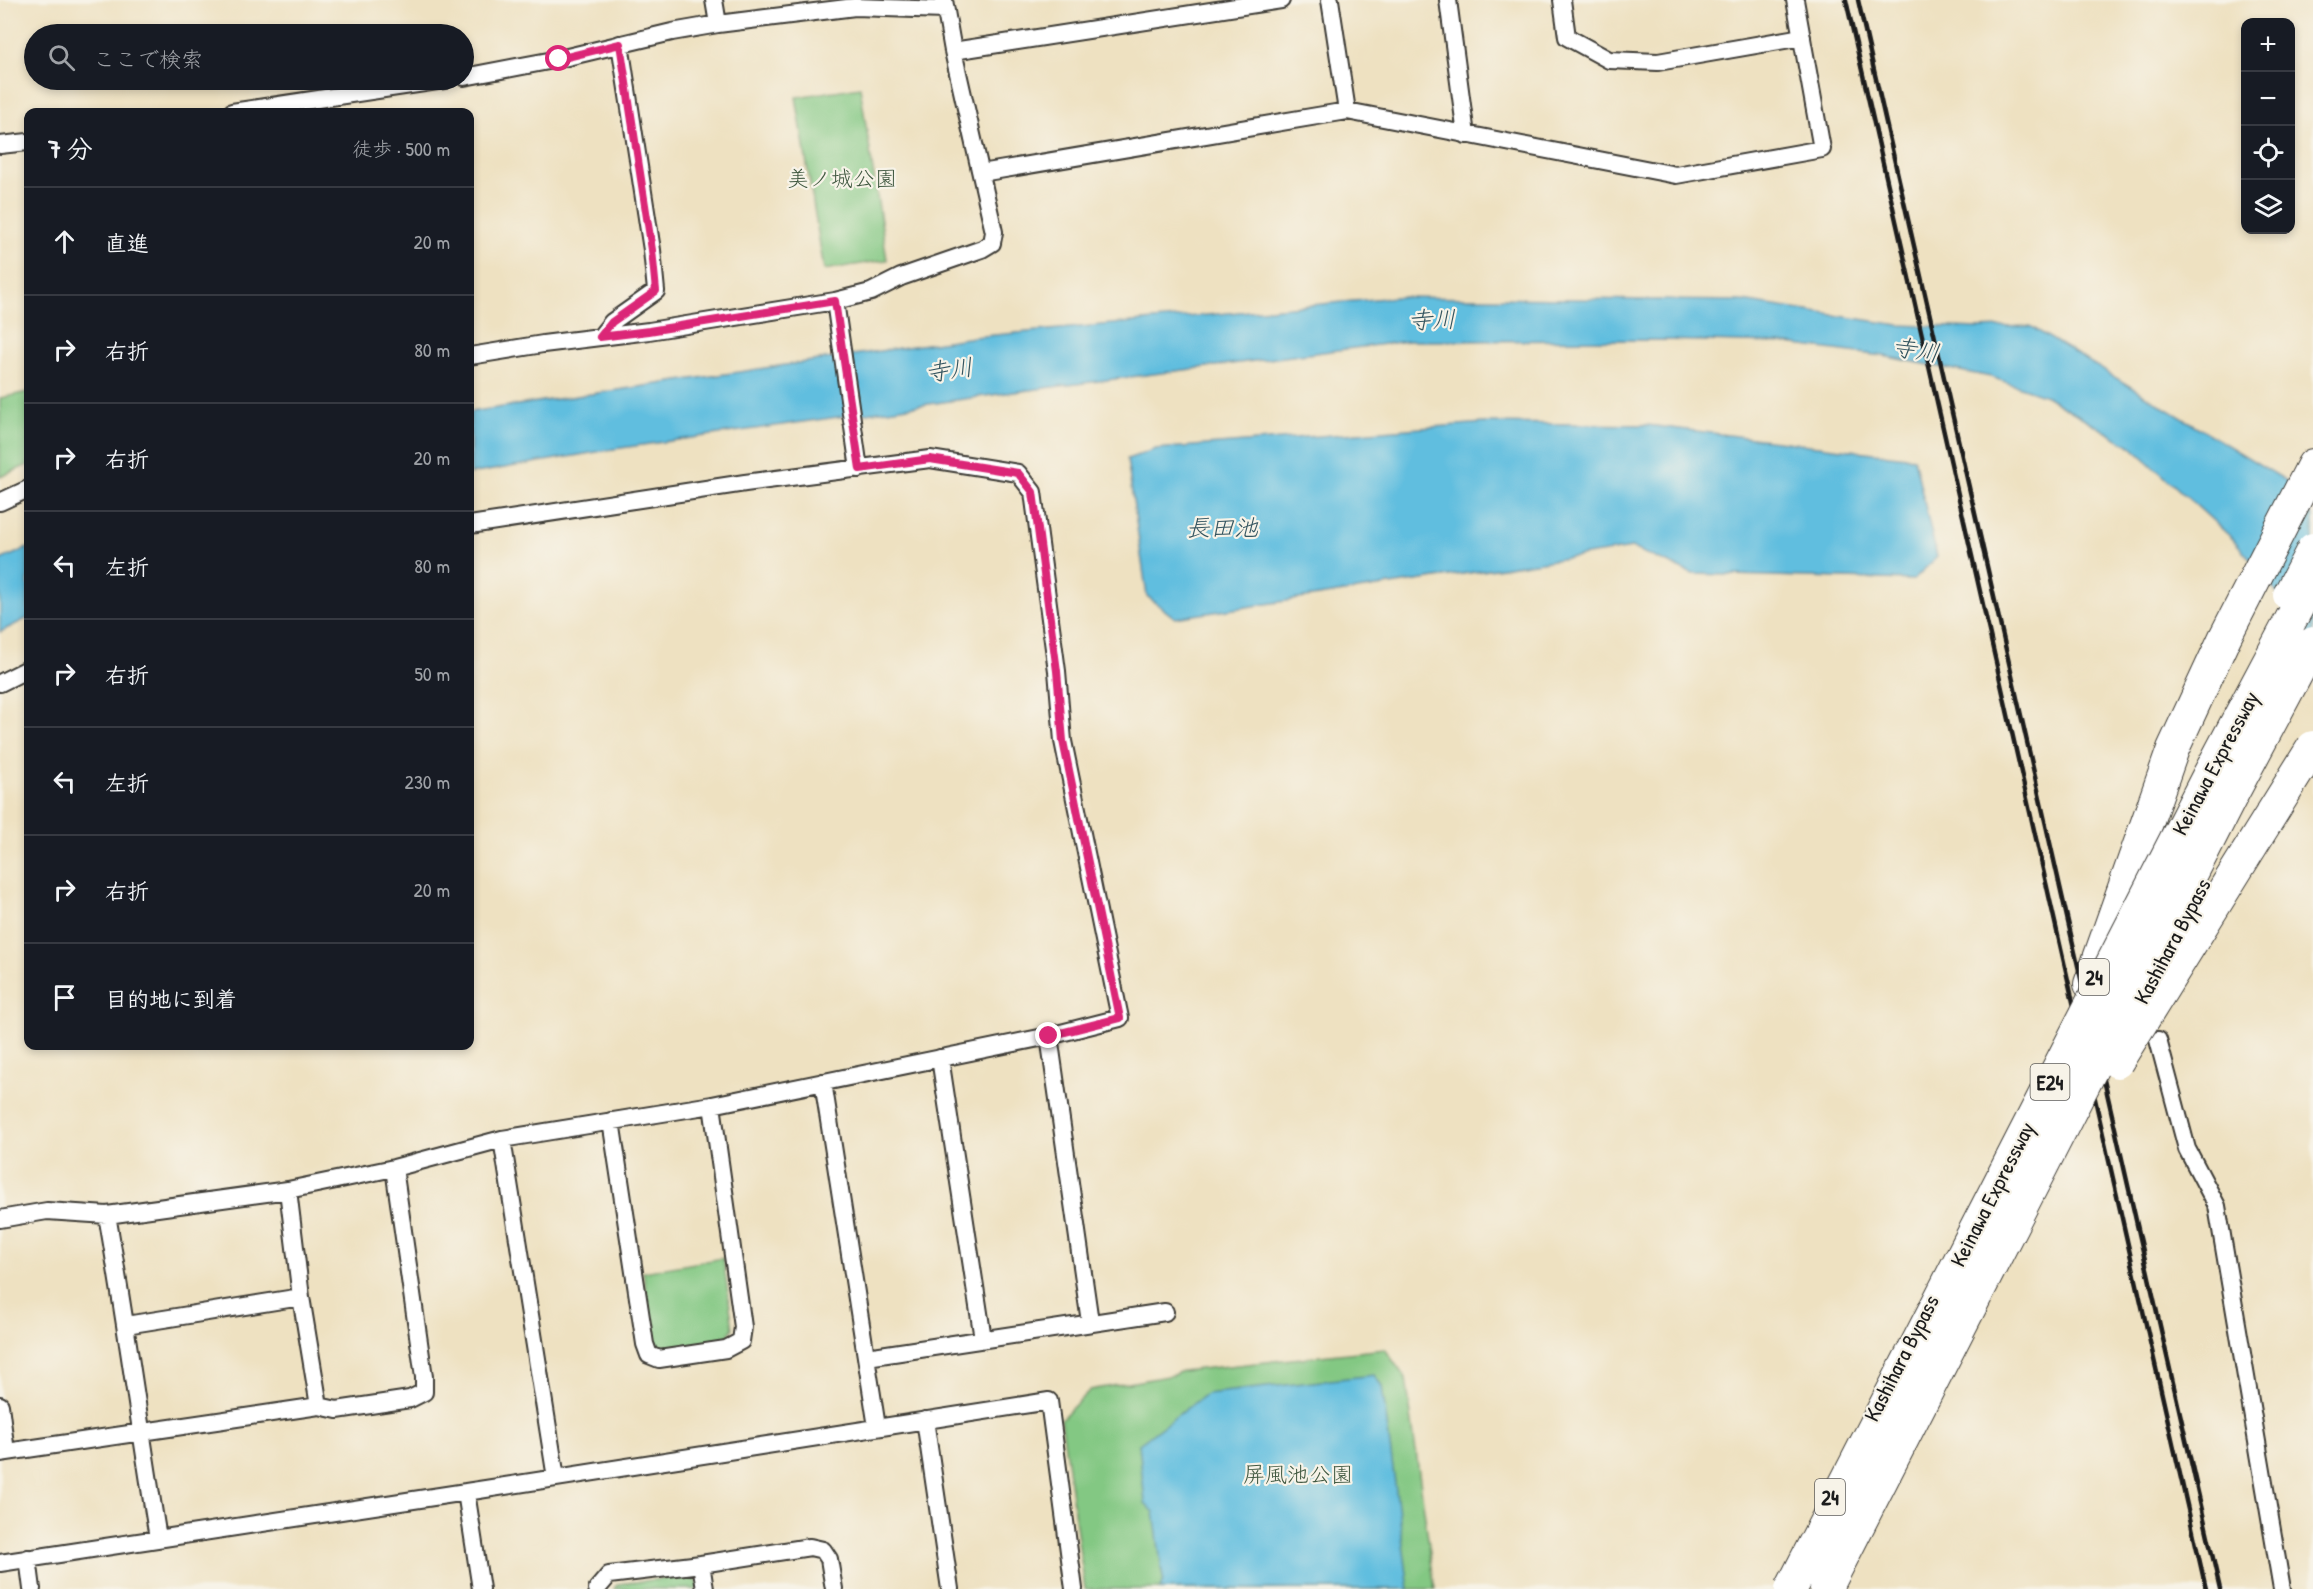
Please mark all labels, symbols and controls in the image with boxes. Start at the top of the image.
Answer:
map controls [2241,18,2295,234]
button: + [2241,18,2295,72]
search box [24,24,474,90]
icon: search [45,41,78,74]
text: ここで検索 [93,44,203,74]
route start [545,45,571,71]
button: − [2241,72,2295,126]
button: locate [2241,126,2295,180]
text: 7 分 [48,131,93,166]
text: 徒歩 · 500 m [352,135,450,162]
park label: 美ノ城公園 [787,163,897,193]
button: layers [2241,180,2295,234]
icon: ahead [48,225,81,258]
text: 直進 [105,228,149,258]
text: 20 m [413,228,450,255]
water label: 寺川 [1407,302,1457,336]
water label: 寺川 [1890,329,1942,369]
icon: right [48,333,81,366]
text: 右折 [105,336,149,366]
text: 80 m [414,336,450,363]
water label: 寺川 [923,350,975,388]
icon: right [48,441,81,474]
text: 右折 [105,444,149,474]
text: 20 m [413,444,450,471]
water label: 長田池 [1186,511,1259,543]
icon: left [48,549,81,582]
text: 左折 [105,552,149,582]
text: 80 m [414,552,450,579]
icon: right [48,657,81,690]
text: 右折 [105,660,149,690]
text: 50 m [414,660,450,687]
street label: Keinawa Expressway [2164,686,2266,840]
icon: left [48,765,81,798]
text: 左折 [105,768,149,798]
text: 230 m [405,768,450,795]
icon: right [48,873,81,906]
street label: Kashihara Bypass [2126,873,2218,1009]
text: 右折 [105,876,149,906]
text: 20 m [413,876,450,903]
road number: 24 [2079,959,2109,995]
icon: arrive [48,981,81,1014]
text: 目的地に到着 [105,984,237,1014]
route end [1035,1022,1061,1048]
road number: E24 [2030,1064,2070,1100]
street label: Keinawa Expressway [1943,1116,2041,1272]
street label: Kashihara Bypass [1856,1290,1946,1426]
park label: 屏風池公園 [1243,1459,1353,1489]
road number: 24 [1815,1479,1845,1515]

